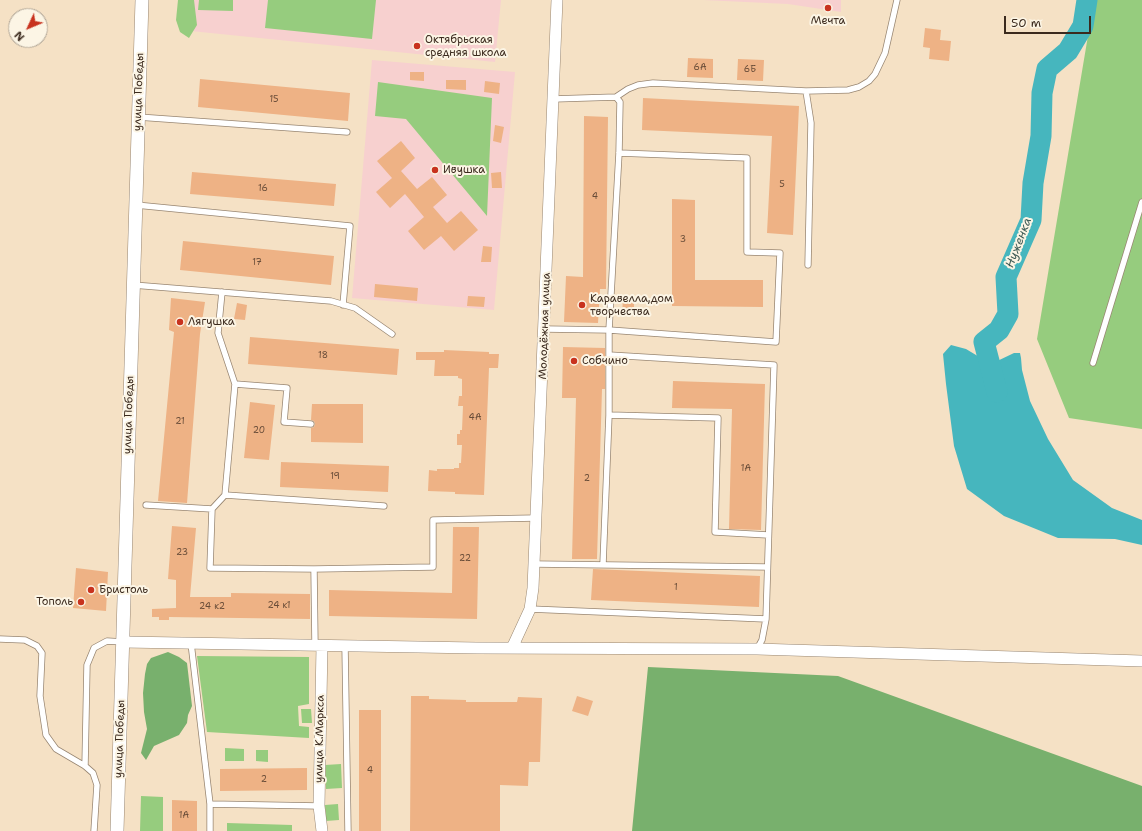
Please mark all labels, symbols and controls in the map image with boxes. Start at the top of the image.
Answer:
marker: Мечта [823,3,833,13]
north arrow [8,8,48,48]
scale bar [1006,8,1093,34]
place label: Мечта [811,14,845,28]
text: 50 m [1011,15,1041,31]
text: N [11,28,28,44]
place label: Октябрьская средняя школа [425,33,506,59]
marker: Октябрьская средняя школа [412,41,422,51]
street label: улица Победы [131,53,147,131]
house number: 6А [694,63,706,73]
house number: 6Б [744,65,756,75]
house number: 15 [269,95,279,105]
place label: Ивушка [443,163,485,177]
marker: Ивушка [430,165,440,175]
house number: 5 [779,180,785,190]
house number: 16 [258,184,268,194]
house number: 4 [592,192,598,202]
water label: Нуженка [1003,216,1035,270]
house number: 3 [680,235,686,245]
house number: 17 [252,258,262,268]
street label: Молодёжная улица [537,272,553,380]
place label: Каравелла,дом творчества [590,292,673,318]
marker: Каравелла,дом творчества [577,300,587,310]
place label: Лягушка [188,315,235,329]
marker: Лягушка [175,317,185,327]
house number: 18 [318,351,328,361]
place label: Собчино [582,354,628,368]
marker: Собчино [569,356,579,366]
street label: улица Победы [121,376,137,454]
house number: 4А [469,413,481,423]
house number: 21 [175,417,185,427]
house number: 20 [253,426,265,436]
house number: 1А [741,464,751,474]
house number: 19 [330,472,340,482]
house number: 2 [584,474,590,484]
house number: 23 [176,548,188,558]
house number: 22 [459,554,471,564]
place label: Бристоль [99,583,148,597]
house number: 1 [674,583,678,593]
marker: Бристоль [86,585,96,595]
place label: Тополь [36,595,73,609]
marker: Тополь [76,597,86,607]
house number: 24 к1 [267,601,291,611]
house number: 24 к2 [199,602,225,612]
street label: улица К.Маркса [313,695,327,783]
street label: улица Победы [112,700,128,778]
house number: 4 [367,766,373,776]
house number: 2 [261,775,267,785]
house number: 1А [179,811,189,821]

